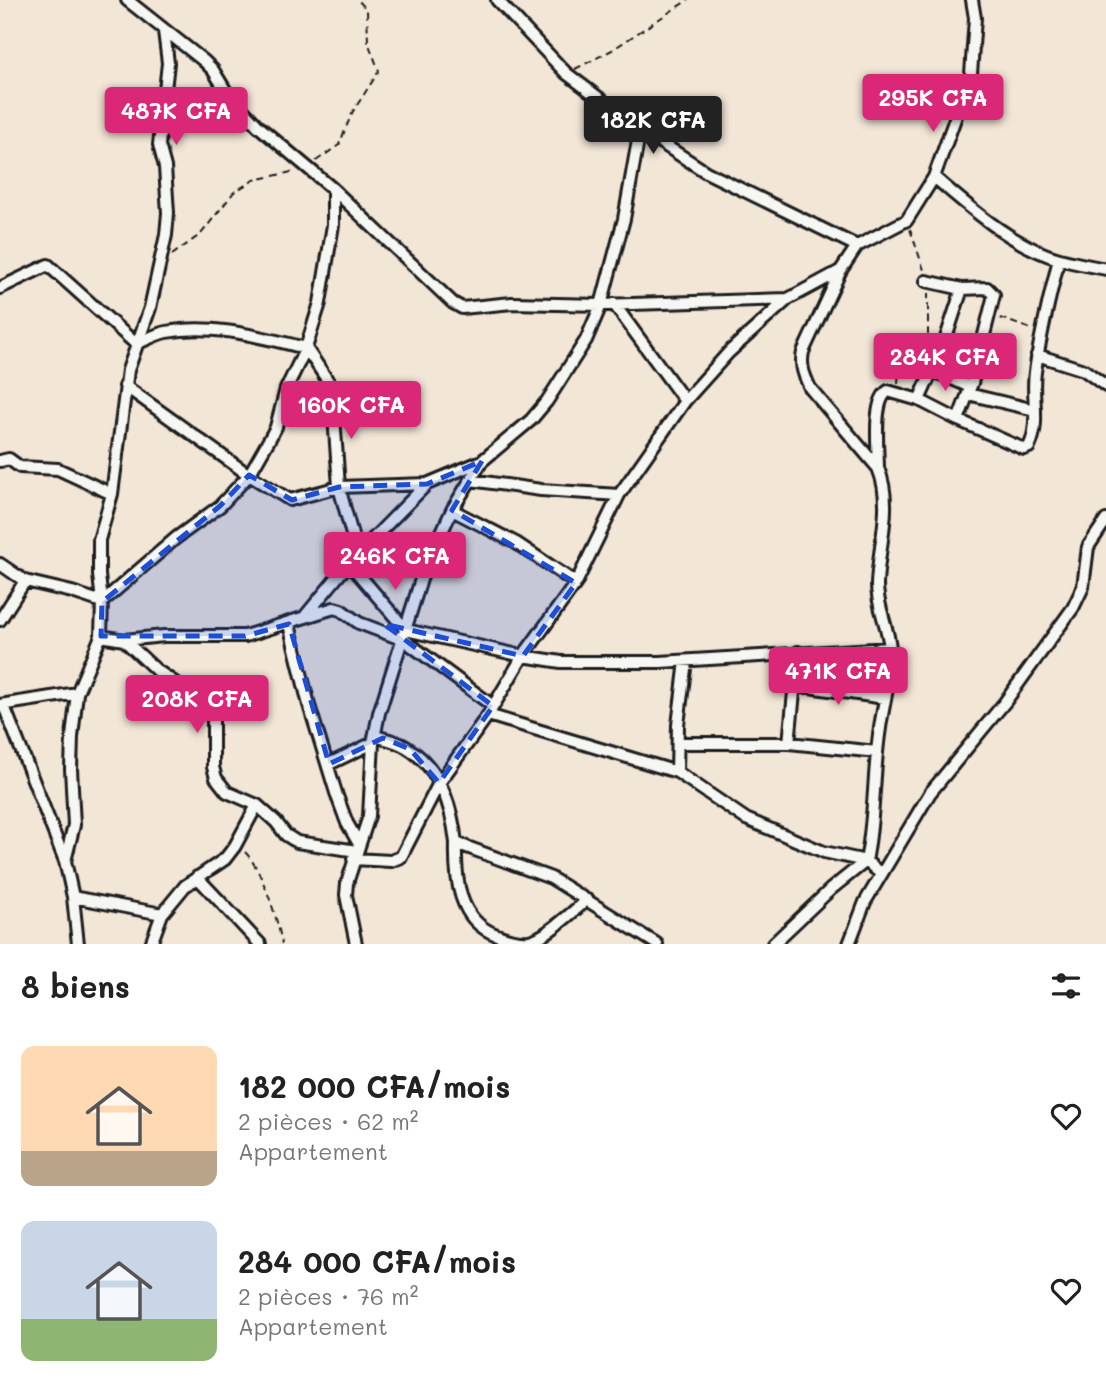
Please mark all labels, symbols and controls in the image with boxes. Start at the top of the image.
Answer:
pin: 295K CFA [861,74,1005,134]
text: 295K CFA [878,82,988,112]
pin: 487K CFA [104,88,248,147]
text: 487K CFA [121,95,231,125]
pin: 182K CFA [581,96,725,156]
text: 182K CFA [600,104,706,134]
pin: 284K CFA [873,334,1017,393]
text: 284K CFA [890,341,1000,371]
pin: 160K CFA [279,382,423,441]
text: 160K CFA [297,389,405,419]
pin: 246K CFA [323,532,467,592]
text: 246K CFA [340,540,450,570]
pin: 471K CFA [766,648,910,707]
text: 471K CFA [785,655,891,685]
pin: 208K CFA [125,676,269,735]
text: 208K CFA [142,683,252,713]
text: 8 biens [21,966,130,1006]
icon: filters [1047,967,1085,1005]
text: 182 000 CFA/mois [238,1066,510,1106]
icon: home [77,1074,161,1158]
icon: heart [1047,1097,1085,1135]
text: 2 pièces · 62 m² [238,1106,418,1136]
text: Appartement [238,1136,388,1166]
text: 284 000 CFA/mois [238,1241,516,1281]
icon: home [77,1249,161,1333]
icon: heart [1047,1272,1085,1310]
text: 2 pièces · 76 m² [238,1281,418,1311]
text: Appartement [238,1311,388,1341]

